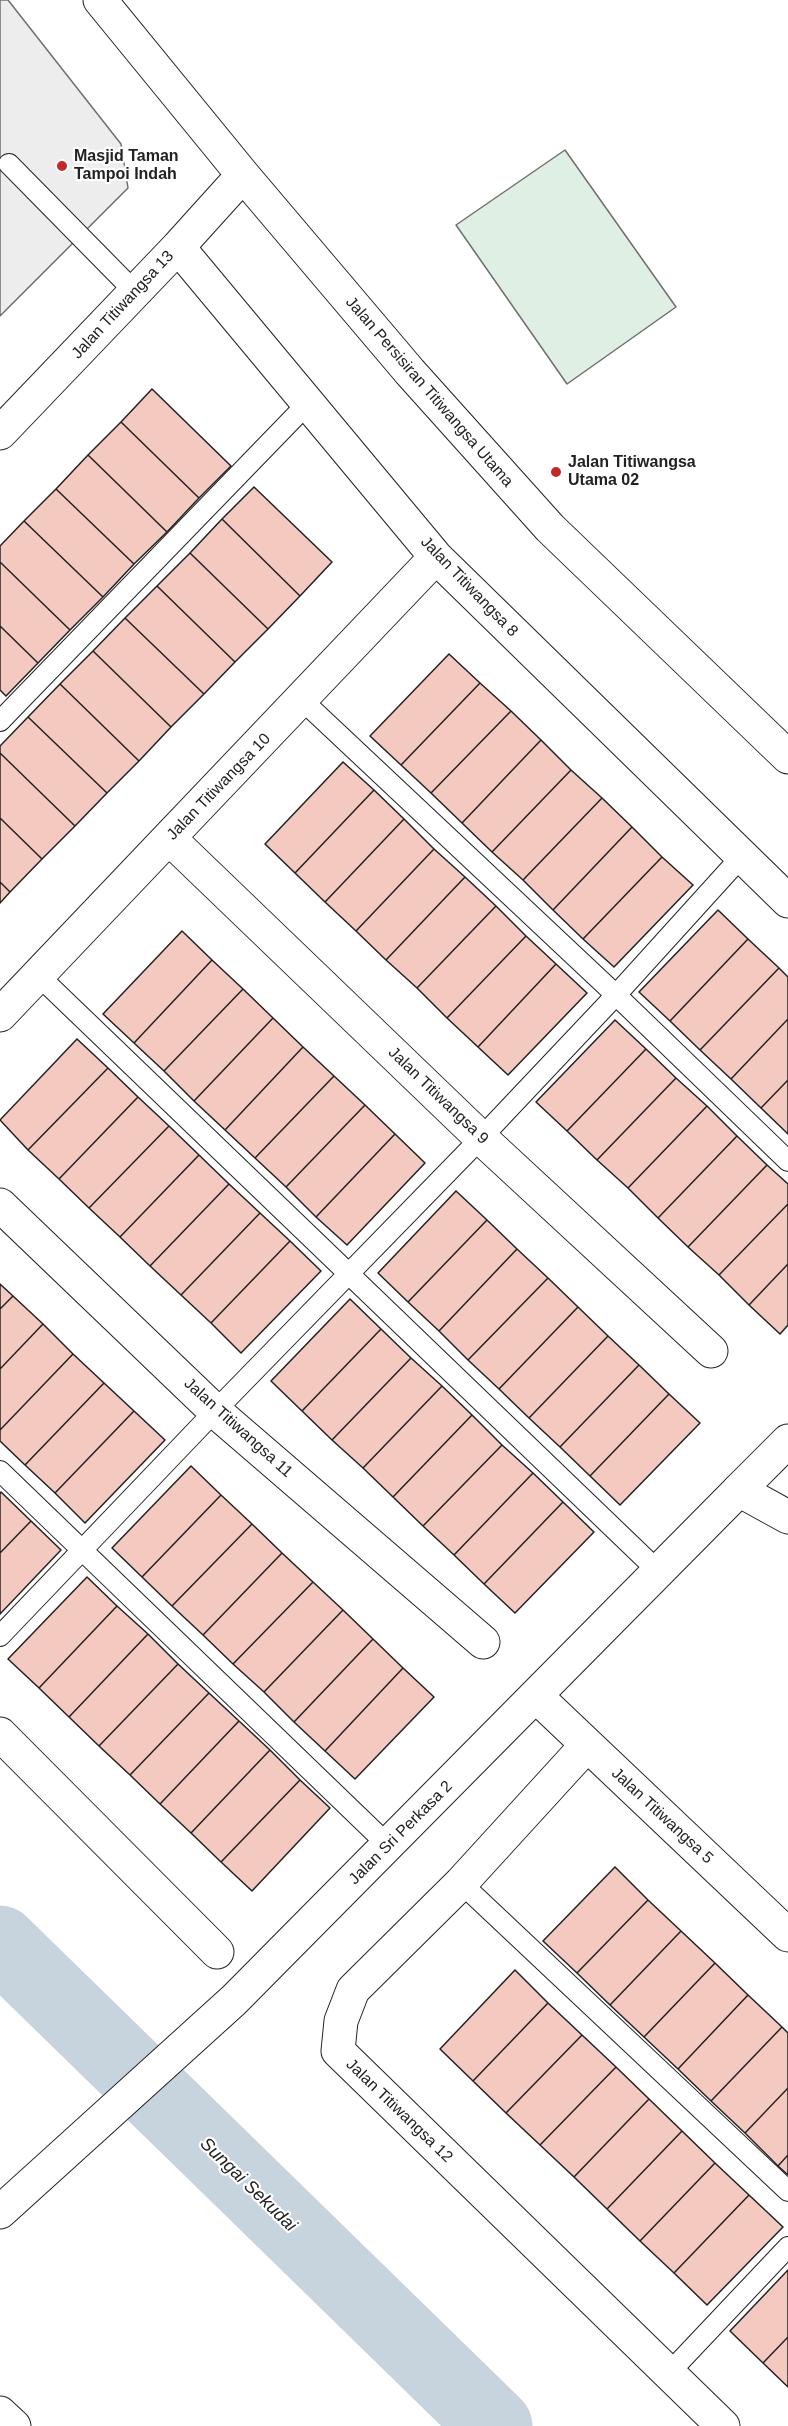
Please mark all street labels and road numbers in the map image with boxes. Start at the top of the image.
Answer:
street label: Jalan Titiwangsa 13 [68,247,178,363]
street label: Jalan Persisiran Titiwangsa Utama [341,293,517,491]
street label: Jalan Titiwangsa 8 [416,533,522,641]
street label: Jalan Titiwangsa 10 [163,730,275,844]
street label: Jalan Titiwangsa 9 [384,1043,492,1149]
street label: Jalan Titiwangsa 11 [180,1374,296,1482]
street label: Jalan Titiwangsa 5 [607,1764,717,1868]
street label: Jalan Sri Perkasa 2 [345,1777,457,1889]
street label: Jalan Titiwangsa 12 [342,2055,456,2167]

